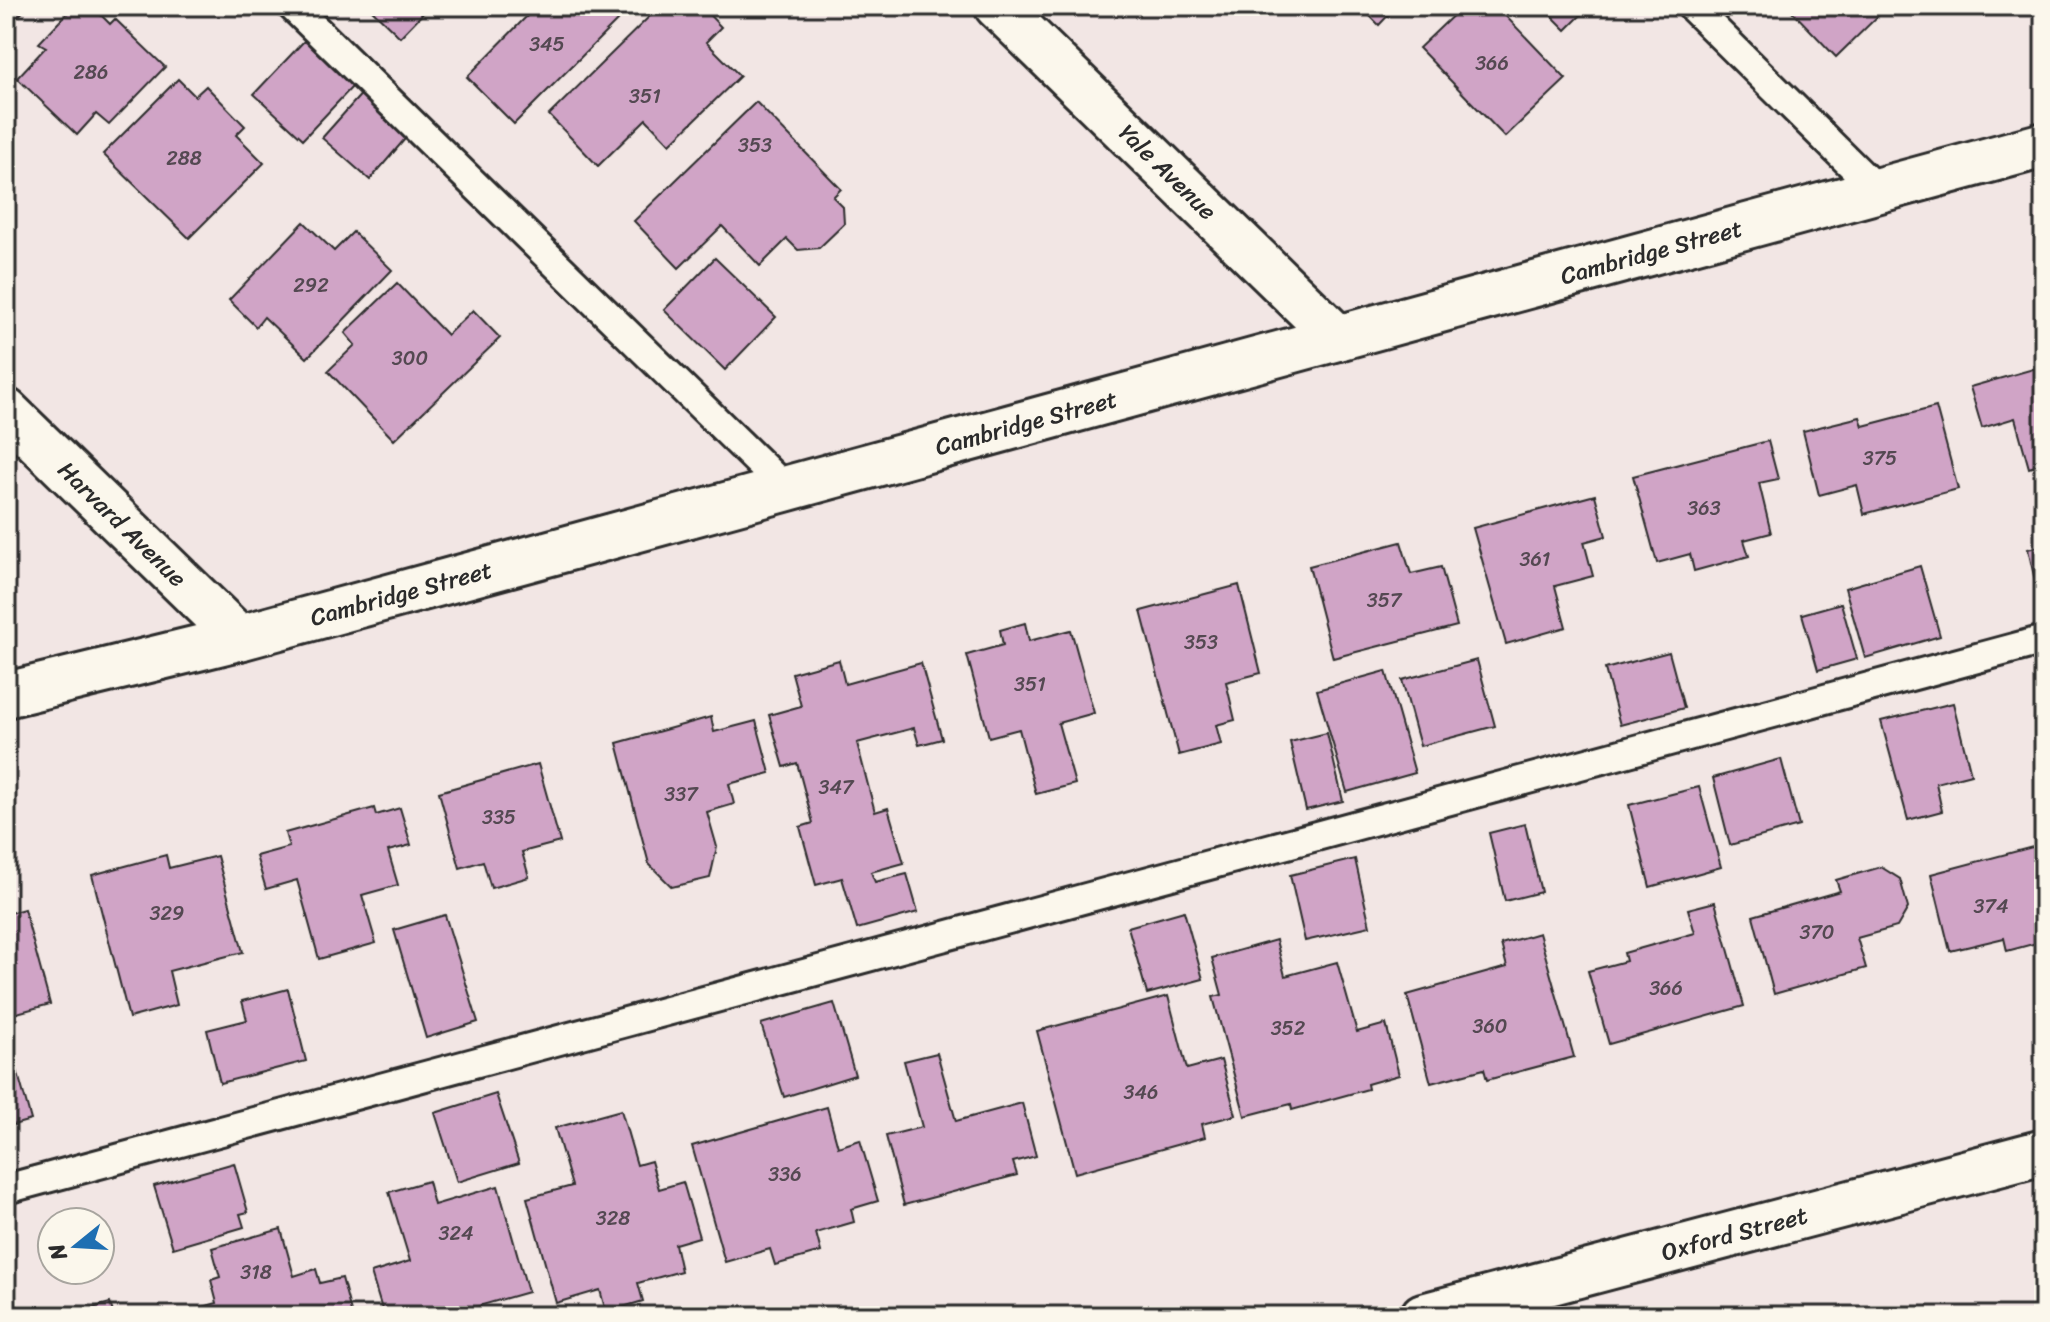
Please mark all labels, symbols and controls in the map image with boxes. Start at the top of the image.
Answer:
house number: 345 [529,27,565,62]
house number: 366 [1475,46,1509,81]
house number: 286 [74,55,108,90]
house number: 351 [629,79,661,114]
street label: Yale Avenue [1108,113,1227,231]
house number: 353 [738,128,772,163]
house number: 288 [166,141,202,176]
street label: Cambridge Street [1556,207,1747,297]
house number: 292 [293,268,329,303]
house number: 300 [392,341,428,376]
street label: Cambridge Street [930,378,1122,468]
house number: 375 [1863,441,1897,476]
street label: Harvard Avenue [47,451,197,598]
house number: 363 [1687,491,1721,526]
house number: 361 [1520,542,1550,577]
street label: Cambridge Street [305,549,497,639]
house number: 357 [1367,583,1403,618]
house number: 353 [1184,625,1218,660]
house number: 351 [1014,667,1046,702]
house number: 347 [819,770,855,805]
house number: 337 [664,777,699,812]
house number: 335 [482,800,516,835]
house number: 374 [1974,889,2008,924]
house number: 329 [150,896,184,931]
house number: 370 [1799,915,1835,950]
house number: 366 [1649,971,1683,1006]
house number: 360 [1473,1009,1507,1044]
house number: 352 [1271,1011,1306,1046]
house number: 346 [1124,1075,1158,1110]
house number: 336 [768,1157,802,1192]
street label: Oxford Street [1657,1194,1812,1273]
house number: 328 [596,1201,630,1236]
north arrow [36,1206,116,1286]
house number: 324 [438,1216,474,1251]
text: N [36,1238,79,1266]
house number: 318 [240,1255,272,1290]

